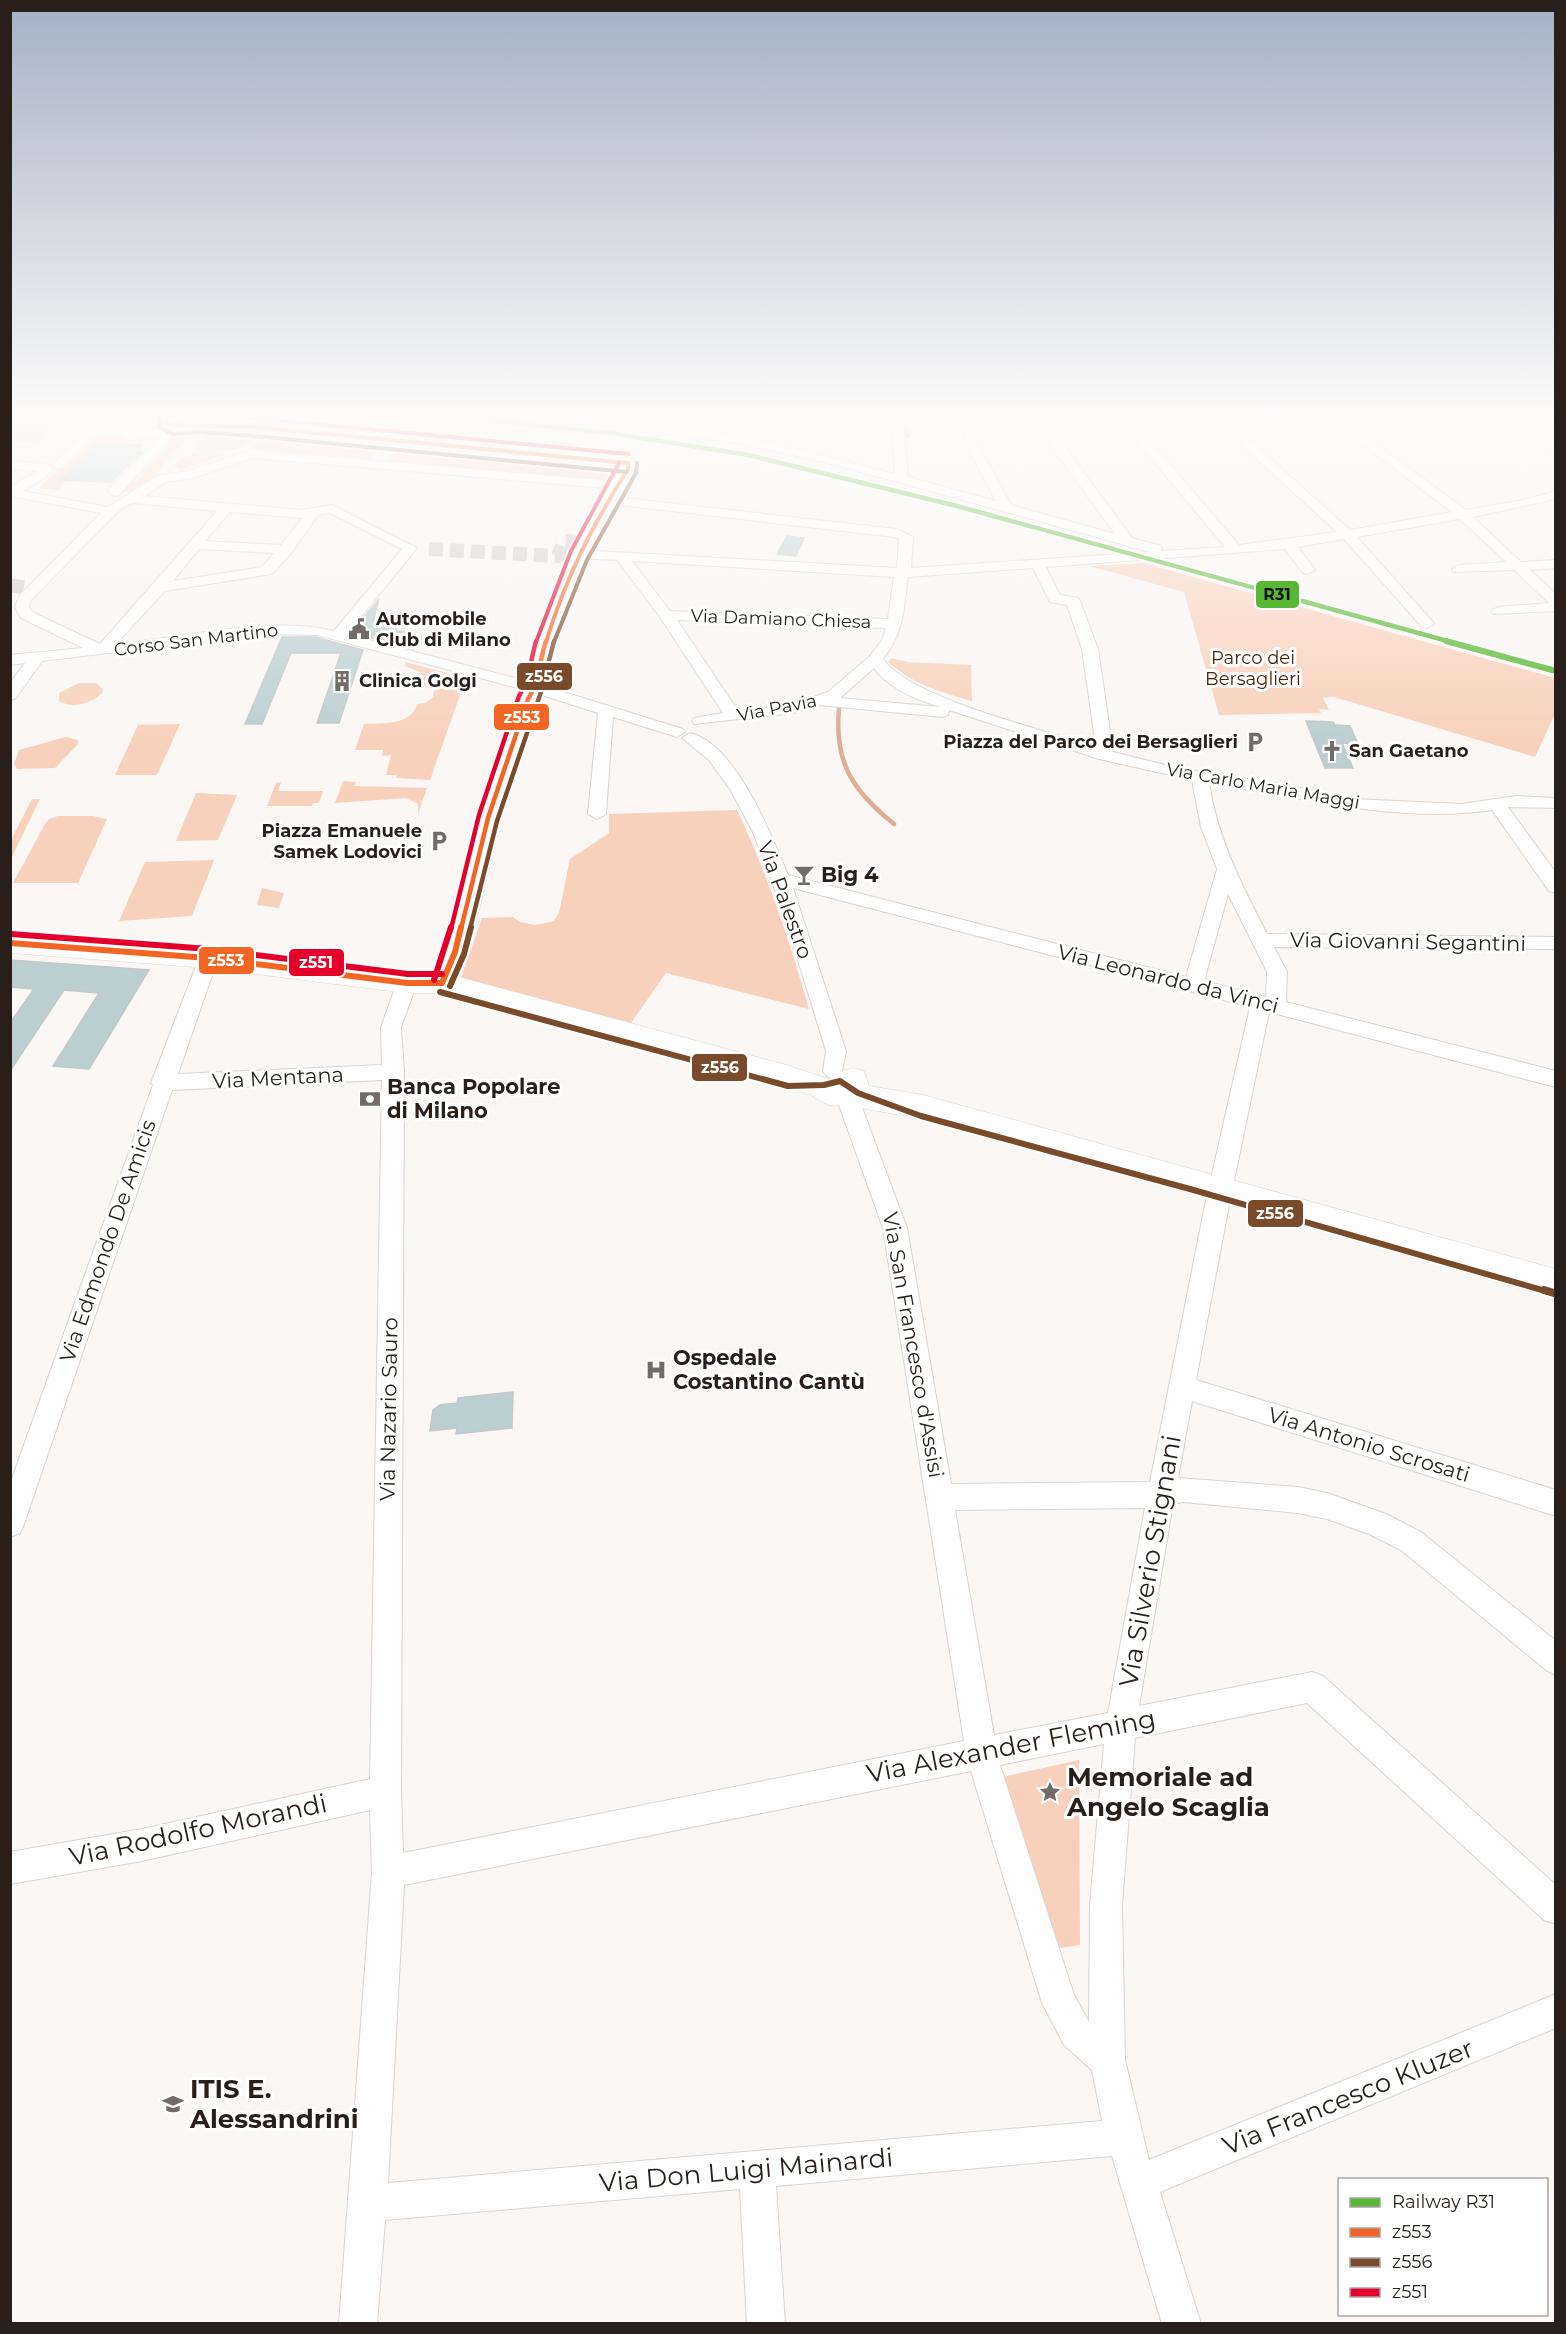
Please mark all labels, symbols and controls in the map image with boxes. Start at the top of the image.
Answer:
line badge: R31 [1255,580,1300,609]
text: R31 [1263,585,1291,604]
street label: Via Damiano Chiesa [690,605,872,633]
place label: Automobile Club di Milano [375,608,511,651]
public building icon: Automobile Club di Milano [347,617,371,641]
street label: Corso San Martino [113,619,279,661]
park label: Parco dei Bersaglieri [1205,647,1301,690]
line badge: z556 [516,662,573,691]
text: z556 [525,667,563,686]
building icon: Clinica Golgi [330,669,354,693]
place label: Clinica Golgi [359,670,477,692]
street label: Via Pavia [735,689,819,727]
line badge: z553 [493,703,550,731]
text: z553 [503,708,541,727]
parking icon: Piazza del Parco dei Bersaglieri [1243,730,1267,754]
place label: Piazza del Parco dei Bersaglieri [943,731,1238,753]
church icon: San Gaetano [1320,739,1344,763]
place label: San Gaetano [1349,740,1469,762]
street label: Via Carlo Maria Maggi [1165,758,1361,814]
place label: Piazza Emanuele Samek Lodovici [262,820,422,863]
parking icon: Piazza Emanuele Samek Lodovici [427,829,451,853]
street label: Via Palestro [753,838,818,962]
place label: Big 4 [821,862,879,887]
bar icon: Big 4 [792,863,816,887]
street label: Via Giovanni Segantini [1290,927,1526,956]
street label: Via Leonardo da Vinci [1055,939,1281,1018]
line badge: z553 [198,946,255,975]
line badge: z551 [288,948,345,977]
text: z553 [207,951,245,970]
text: z551 [299,953,333,972]
line badge: z556 [691,1053,748,1082]
text: z556 [701,1058,739,1077]
street label: Via Mentana [211,1062,344,1093]
place label: Banca Popolare di Milano [387,1074,560,1123]
bank icon: Banca Popolare di Milano [358,1087,382,1111]
street label: Via Edmondo De Amicis [54,1116,161,1365]
line badge: z556 [1247,1199,1304,1228]
text: z556 [1256,1204,1294,1223]
street label: Via San Francesco d'Assisi [878,1210,949,1480]
street label: Via Nazario Sauro [374,1317,403,1501]
place label: Ospedale Costantino Cantù [673,1345,865,1394]
hospital icon: Ospedale Costantino Cantù [644,1358,668,1382]
street label: Via Antonio Scrosati [1265,1402,1473,1487]
street label: Via Silverio Stignani [1112,1432,1188,1690]
street label: Via Alexander Fleming [864,1702,1158,1790]
place label: Memoriale ad Angelo Scaglia [1066,1761,1270,1823]
place icon: Memoriale ad Angelo Scaglia [1038,1780,1062,1804]
street label: Via Rodolfo Morandi [66,1787,330,1873]
street label: Via Francesco Kluzer [1218,2032,1478,2162]
place label: ITIS E. Alessandrini [189,2073,359,2135]
school or university icon: ITIS E. Alessandrini [161,2092,185,2116]
street label: Via Don Luigi Mainardi [598,2141,894,2199]
legend [1338,2178,1548,2316]
text: Railway R31 [1392,2191,1495,2213]
text: z553 [1392,2221,1432,2243]
text: z556 [1392,2251,1432,2273]
text: z551 [1392,2281,1428,2303]

